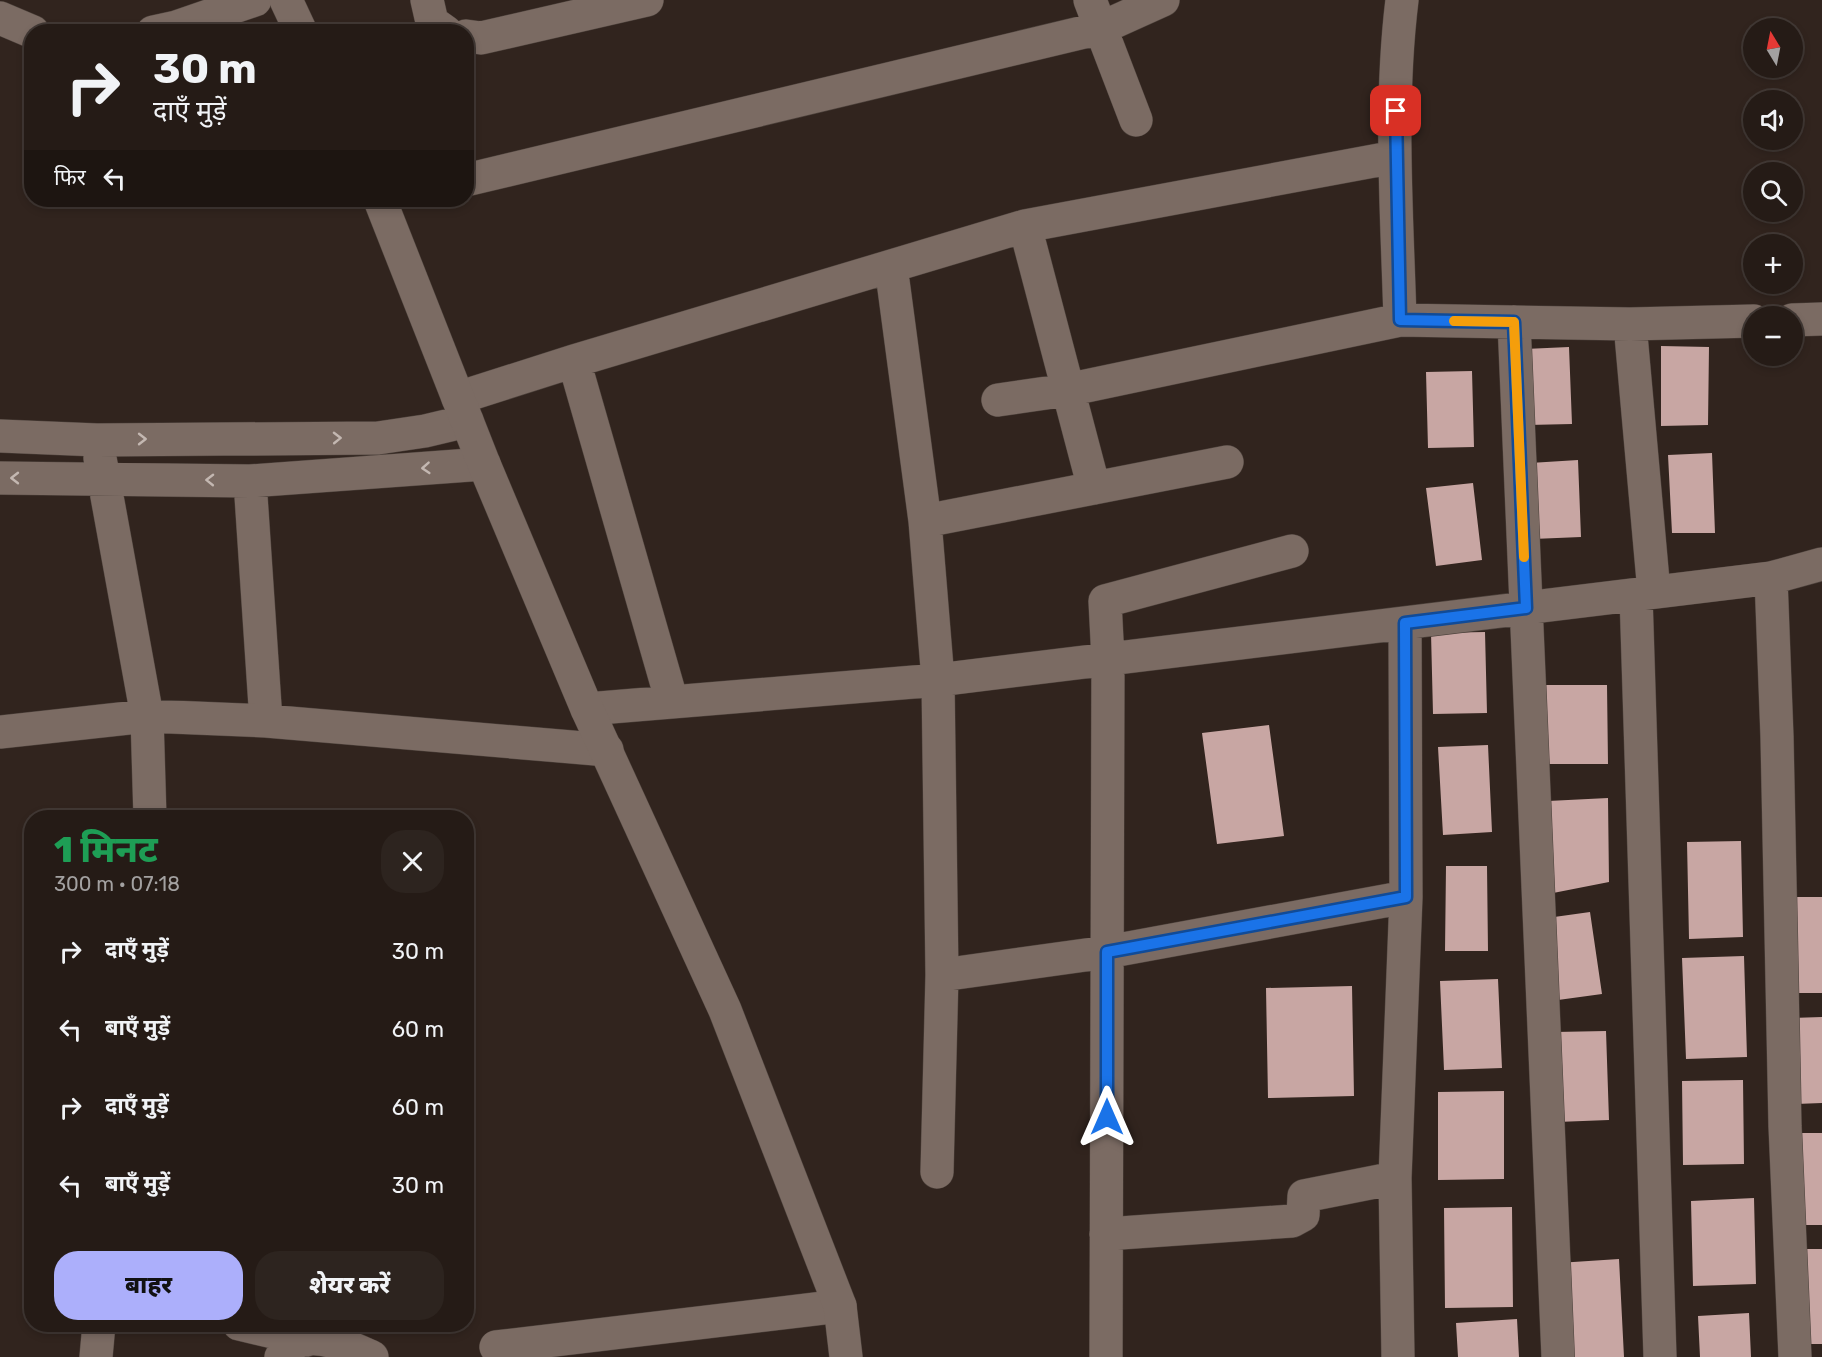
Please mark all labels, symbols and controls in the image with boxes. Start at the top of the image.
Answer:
north arrow [1743,18,1803,78]
map controls [1743,18,1803,366]
text: 30 m [153,44,257,94]
icon: right [54,48,132,126]
pin [1370,85,1421,136]
button: sound [1743,90,1803,150]
icon: arrive [1379,94,1412,127]
text: दाएँ मुड़ें [153,95,226,127]
icon: left [98,162,131,195]
button: search [1743,162,1803,222]
text: फिर [54,164,86,191]
button: + [1743,234,1803,294]
button: − [1743,306,1803,366]
one-way arrow [333,432,342,444]
one-way arrow [138,433,147,446]
one-way arrow [421,461,430,474]
one-way arrow [11,472,20,484]
one-way arrow [206,474,215,486]
text: 1 मिनट [54,828,158,871]
button: close [381,830,444,893]
text: 300 m · 07:18 [54,872,180,896]
icon: right [54,935,87,968]
text: दाएँ मुड़ें [105,936,169,963]
text: 30 m [392,938,444,965]
icon: left [54,1013,87,1046]
text: बाएँ मुड़ें [105,1014,170,1041]
text: 60 m [392,1016,444,1043]
position arrow [1075,1085,1139,1149]
icon: right [54,1091,87,1124]
text: दाएँ मुड़ें [105,1092,169,1119]
text: 60 m [392,1094,444,1121]
icon: left [54,1169,87,1202]
text: बाएँ मुड़ें [105,1170,170,1197]
text: 30 m [392,1172,444,1199]
button: बाहर [54,1251,243,1320]
button: शेयर करें [255,1251,444,1320]

